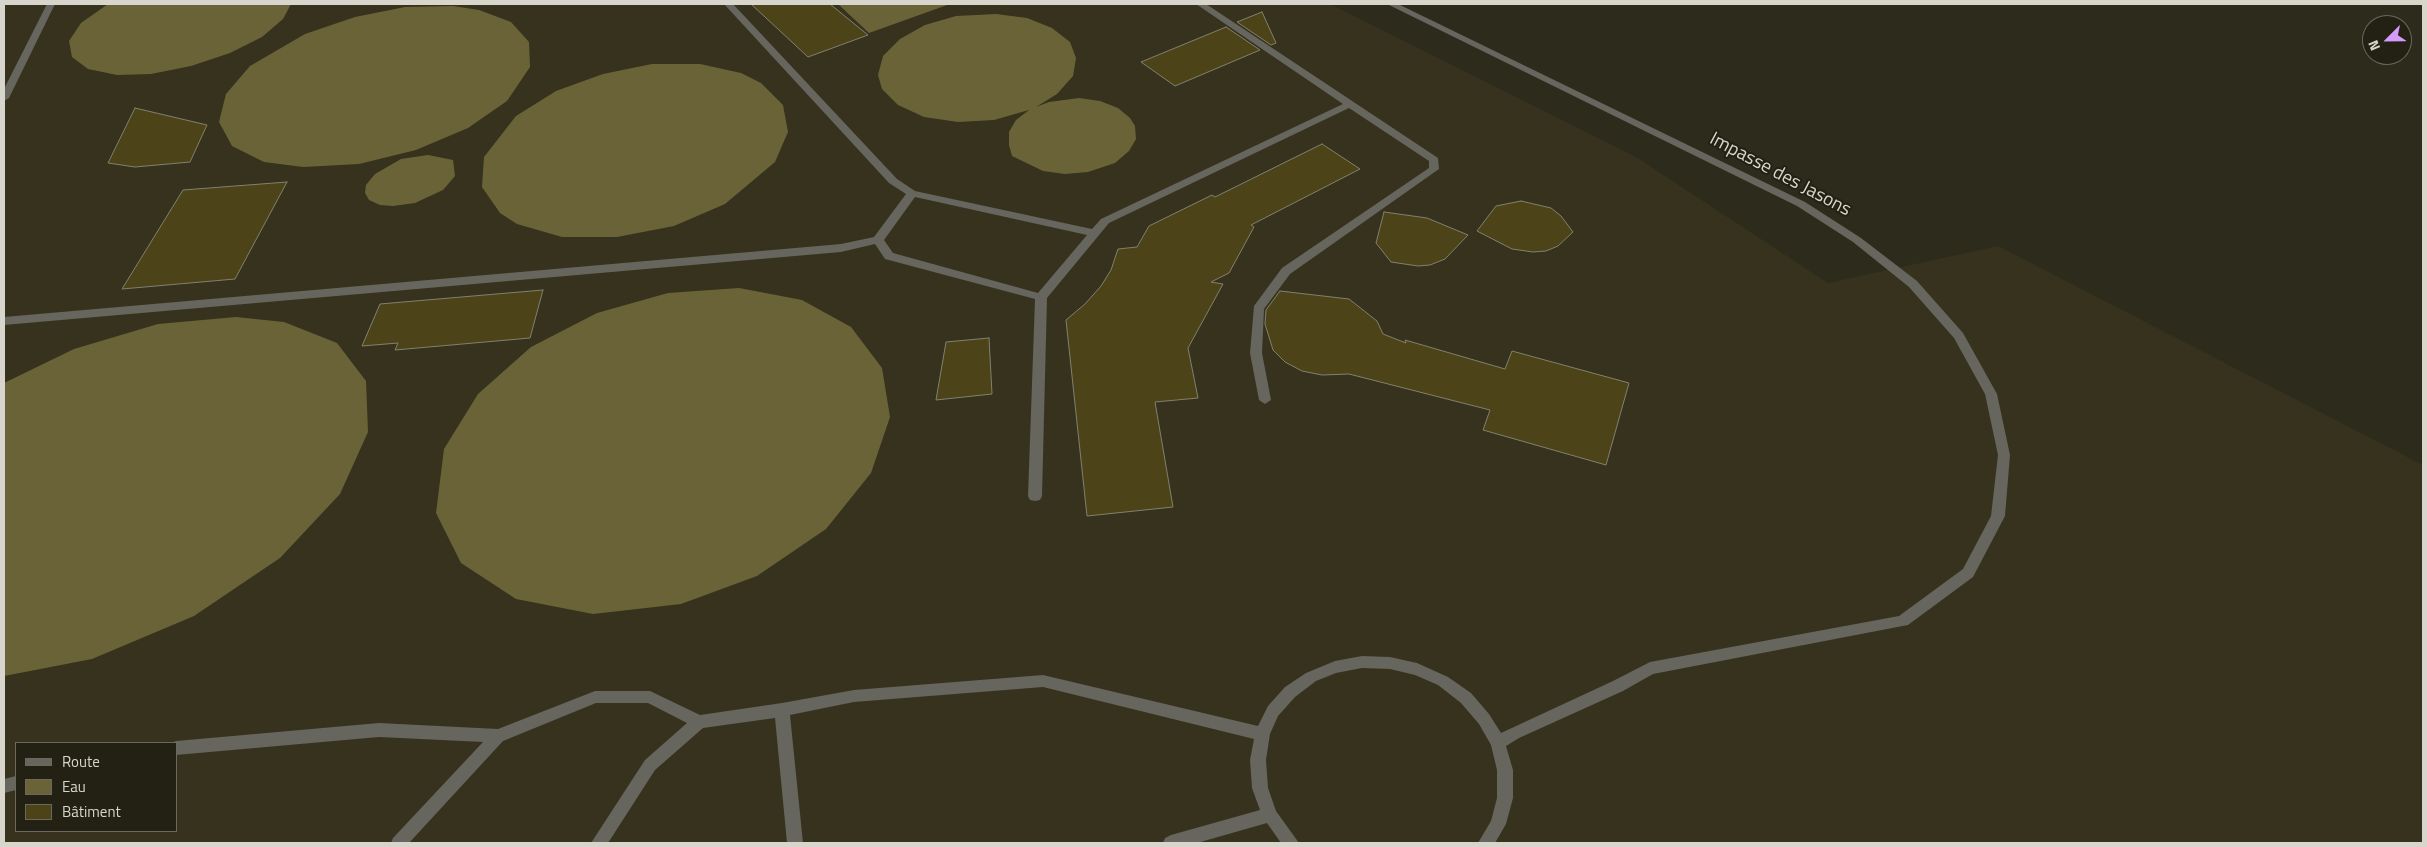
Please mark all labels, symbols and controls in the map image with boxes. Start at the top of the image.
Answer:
north arrow [2362,15,2412,65]
text: N [2362,37,2385,54]
street label: Impasse des Jasons [1705,128,1855,222]
legend [15,742,178,832]
text: Route [62,750,100,773]
text: Eau [62,775,86,798]
text: Bâtiment [62,800,121,823]

